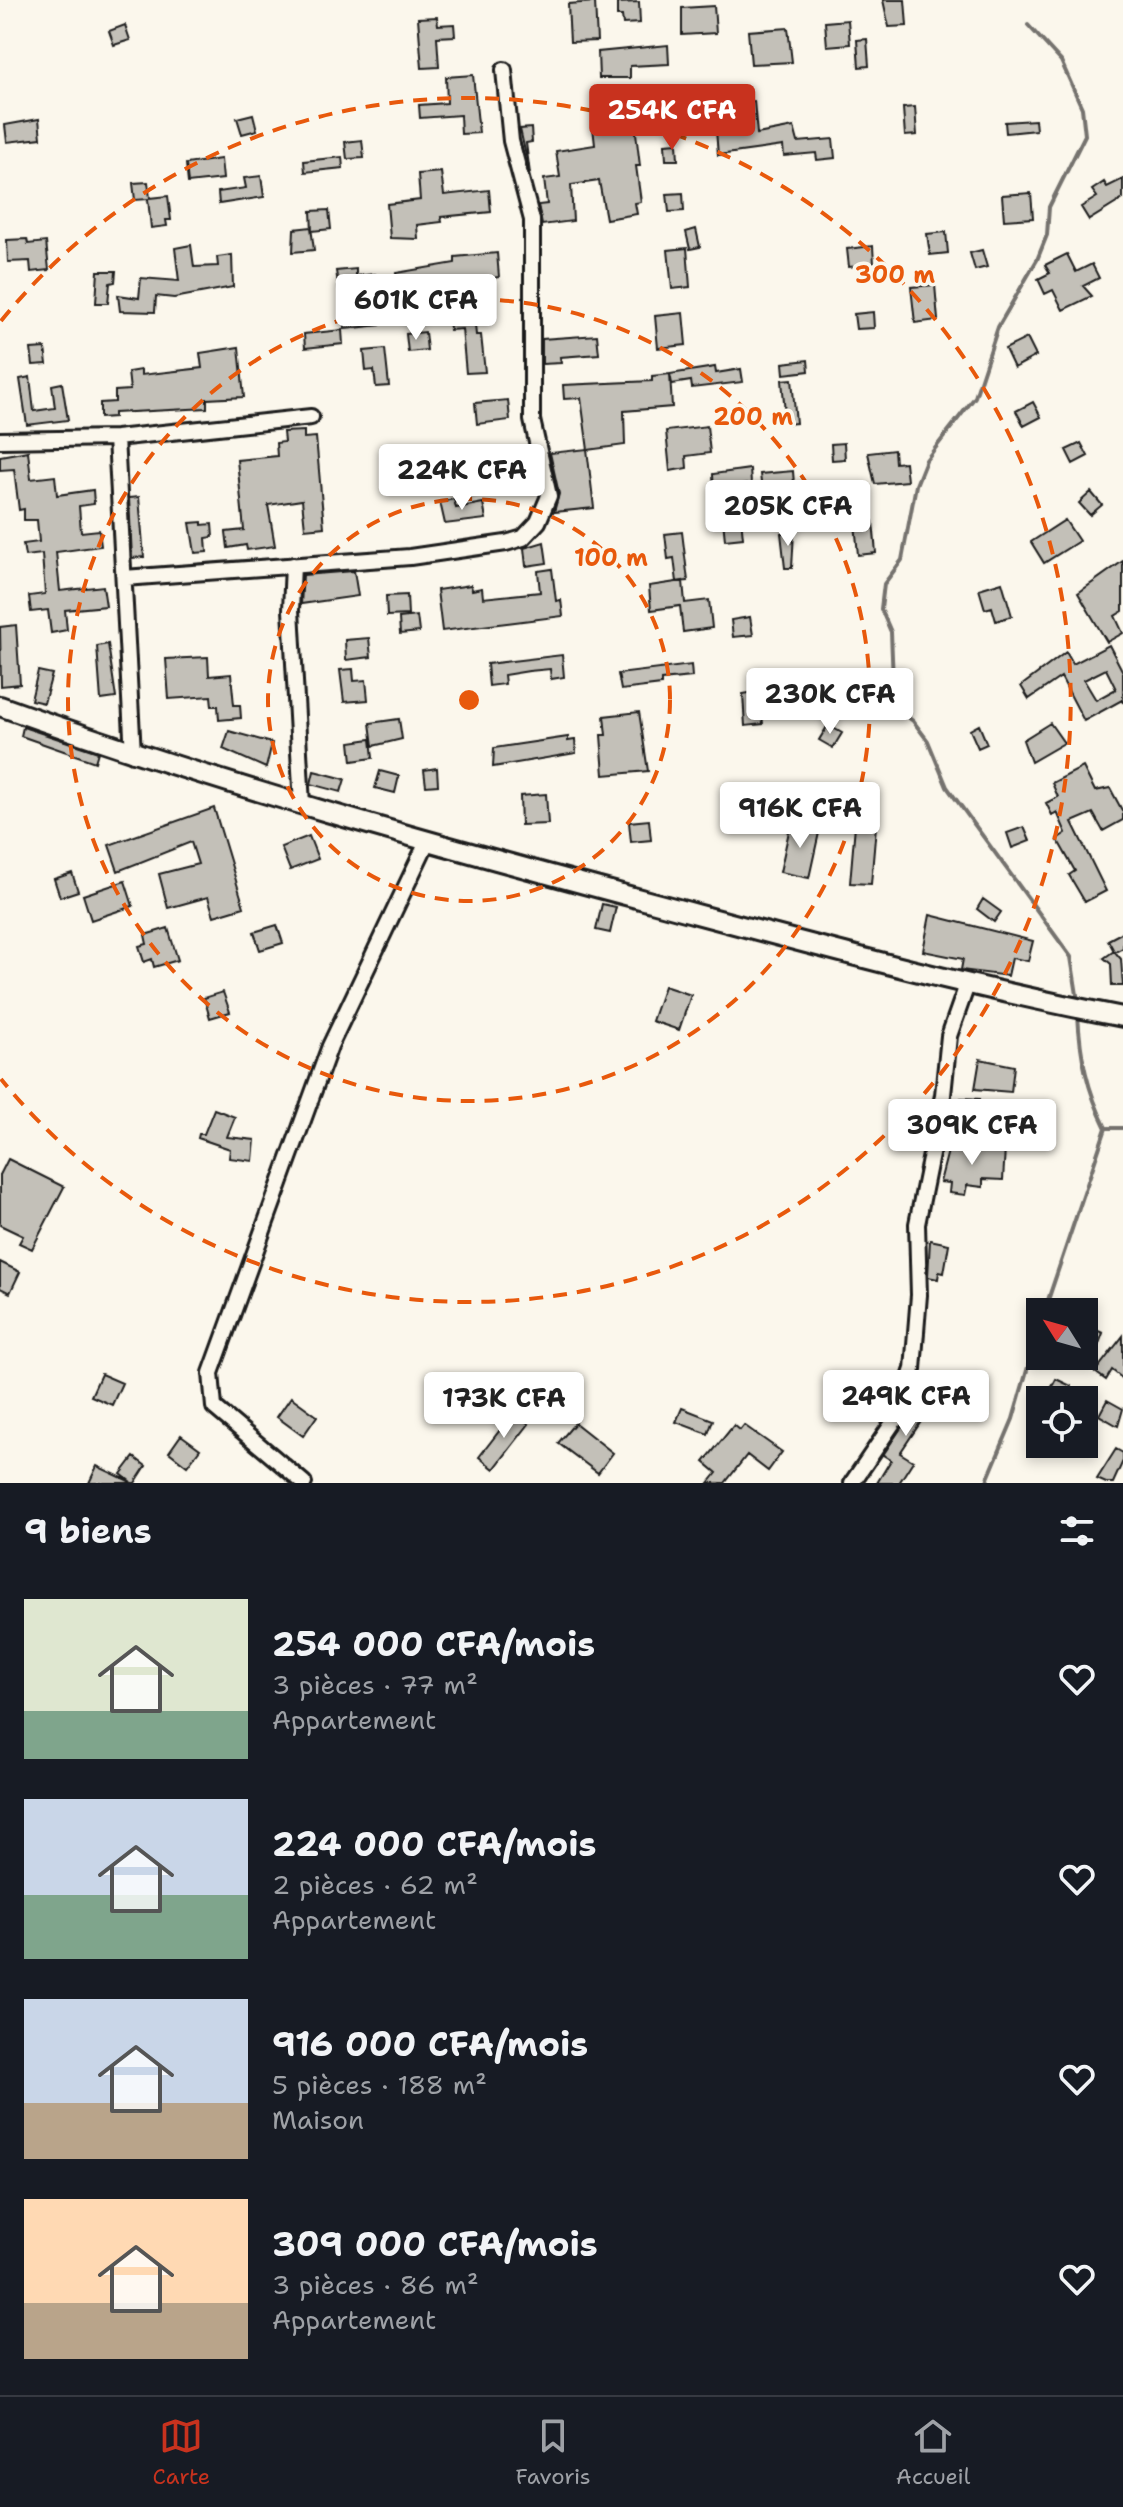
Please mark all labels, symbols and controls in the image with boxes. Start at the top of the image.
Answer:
pin: 254K CFA [589,84,755,152]
text: 254K CFA [607,92,737,127]
text: 300 m [855,259,935,291]
pin: 601K CFA [333,274,499,342]
text: 601K CFA [354,282,478,317]
text: 200 m [713,401,793,433]
pin: 224K CFA [379,444,545,512]
text: 224K CFA [397,452,527,487]
pin: 205K CFA [705,480,871,548]
text: 205K CFA [723,488,853,523]
text: 100 m [574,542,648,574]
pin: 230K CFA [747,668,913,736]
text: 230K CFA [764,676,896,711]
centre of rings [455,686,483,714]
pin: 916K CFA [717,782,883,850]
text: 916K CFA [738,790,862,825]
pin: 309K CFA [889,1099,1055,1167]
text: 309K CFA [906,1107,1038,1142]
north arrow [1026,1298,1098,1370]
map controls [1026,1298,1098,1458]
pin: 249K CFA [823,1370,989,1438]
pin: 173K CFA [421,1372,587,1440]
text: 249K CFA [841,1378,971,1413]
text: 173K CFA [442,1380,566,1415]
button: locate [1026,1386,1098,1458]
text: 9 biens [24,1508,152,1554]
icon: filters [1055,1509,1099,1553]
text: 254 000 CFA/mois [272,1621,595,1667]
icon: home [88,1631,184,1727]
icon: heart [1055,1657,1099,1701]
text: 3 pièces · 77 m² [272,1667,478,1702]
text: Appartement [272,1702,436,1737]
text: 224 000 CFA/mois [272,1821,596,1867]
icon: home [88,1831,184,1927]
icon: heart [1055,1857,1099,1901]
text: 2 pièces · 62 m² [272,1867,478,1902]
text: Appartement [272,1902,436,1937]
text: 916 000 CFA/mois [272,2021,588,2067]
icon: home [88,2031,184,2127]
icon: heart [1055,2057,1099,2101]
text: 5 pièces · 188 m² [272,2067,487,2102]
text: Maison [272,2102,364,2137]
text: 309 000 CFA/mois [272,2221,598,2267]
icon: home [88,2231,184,2327]
icon: heart [1055,2257,1099,2301]
text: 3 pièces · 86 m² [272,2267,479,2302]
text: Appartement [272,2302,436,2337]
tab: Carte [153,2414,210,2491]
tab: Favoris [516,2414,591,2491]
tab: Accueil [896,2414,970,2491]

